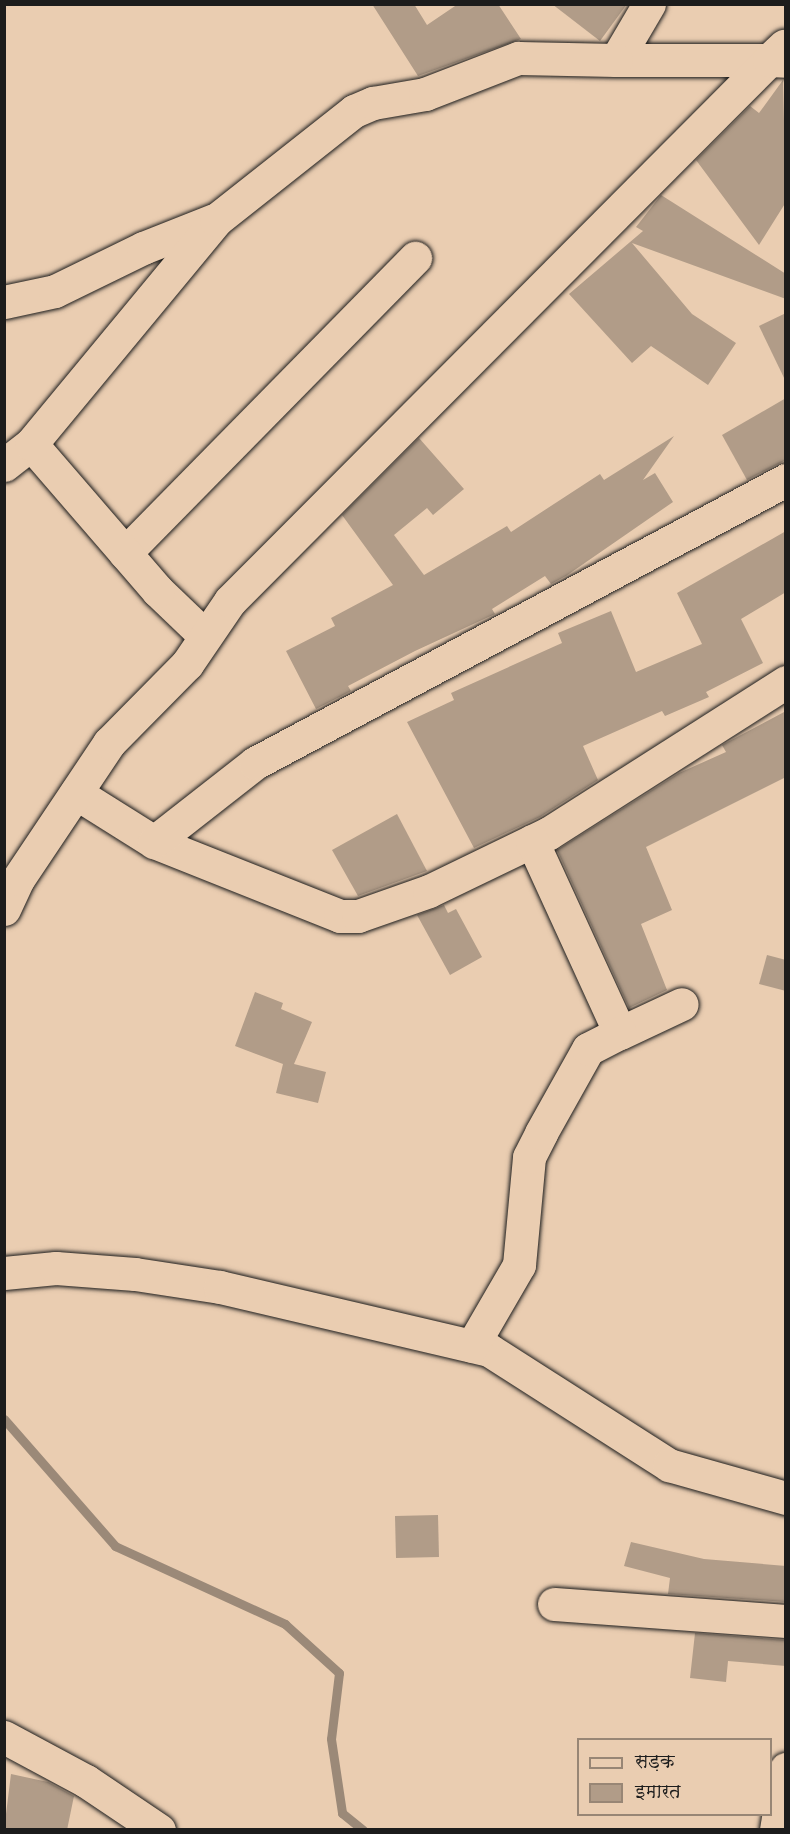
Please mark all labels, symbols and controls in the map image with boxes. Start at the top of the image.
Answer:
legend [577,1738,772,1816]
text: सड़क [635,1751,675,1776]
text: इमारत [635,1781,681,1806]

